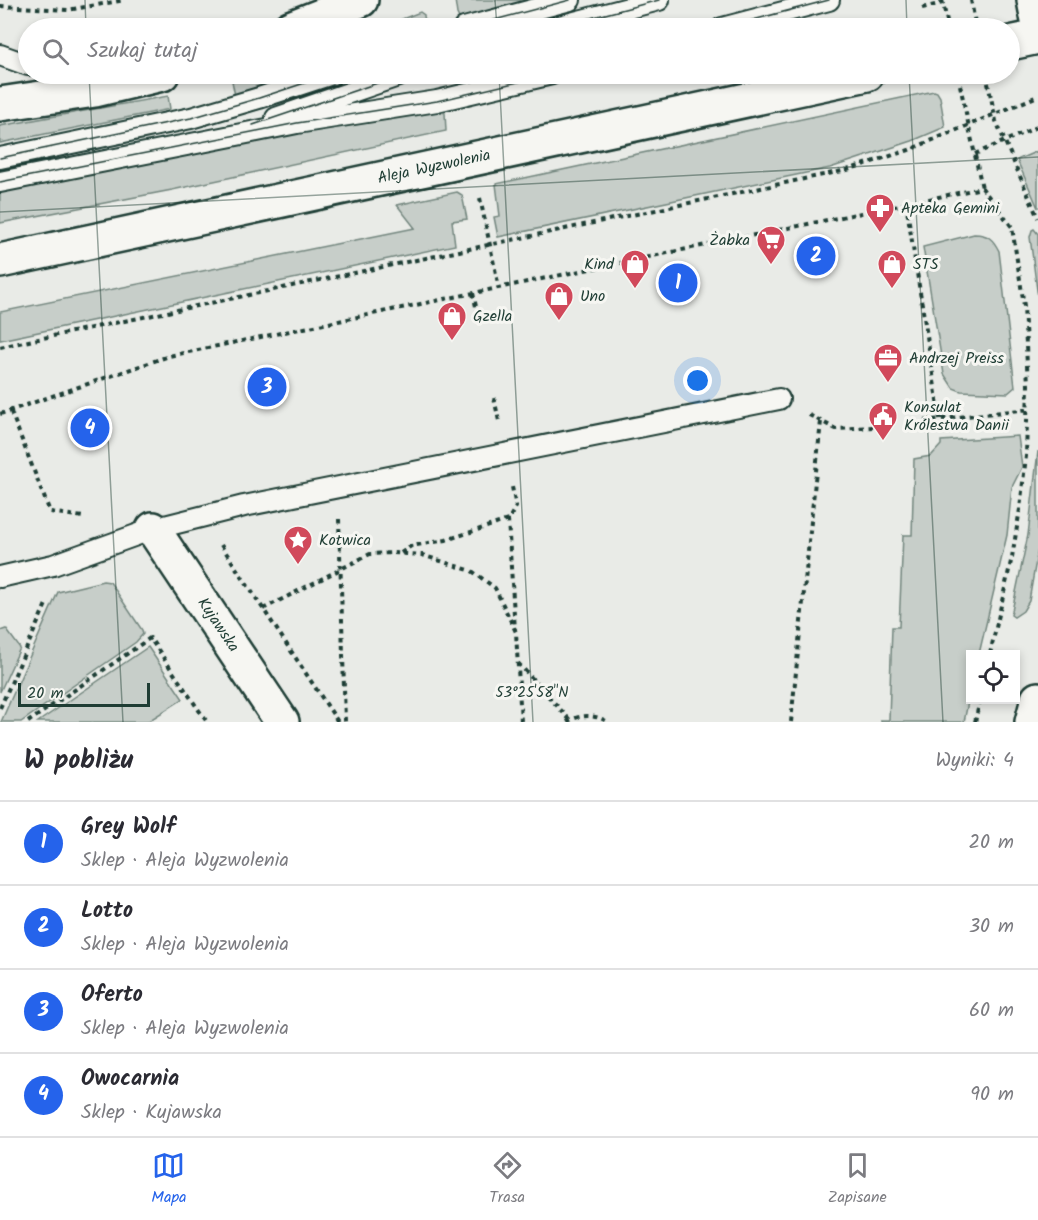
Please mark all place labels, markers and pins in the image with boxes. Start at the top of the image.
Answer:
pharmacy icon: Apteka Gemini [864,192,896,234]
place label: Apteka Gemini [901,196,1000,221]
supermarket icon: Żabka [755,224,787,266]
place label: Żabka [709,228,750,253]
pin: 2 [796,234,836,278]
shop icon: Kind [619,248,651,290]
shop icon: STS [876,248,908,290]
place label: Kind [584,252,615,277]
place label: STS [913,252,939,277]
pin: 1 [658,260,698,306]
shop icon: Uno [543,280,575,322]
place label: Uno [580,284,605,309]
shop icon: Gzella [436,300,468,342]
place label: Gzella [473,304,512,329]
office icon: Andrzej Preiss [872,342,904,384]
place label: Andrzej Preiss [909,346,1004,371]
pin: 3 [248,364,286,410]
place label: Konsulat Królestwa Danii [904,395,1010,438]
public building icon: Konsulat Królestwa Danii [867,400,899,442]
pin: 4 [70,406,110,450]
place icon: Kotwica [282,524,314,566]
place label: Kotwica [319,528,371,553]

